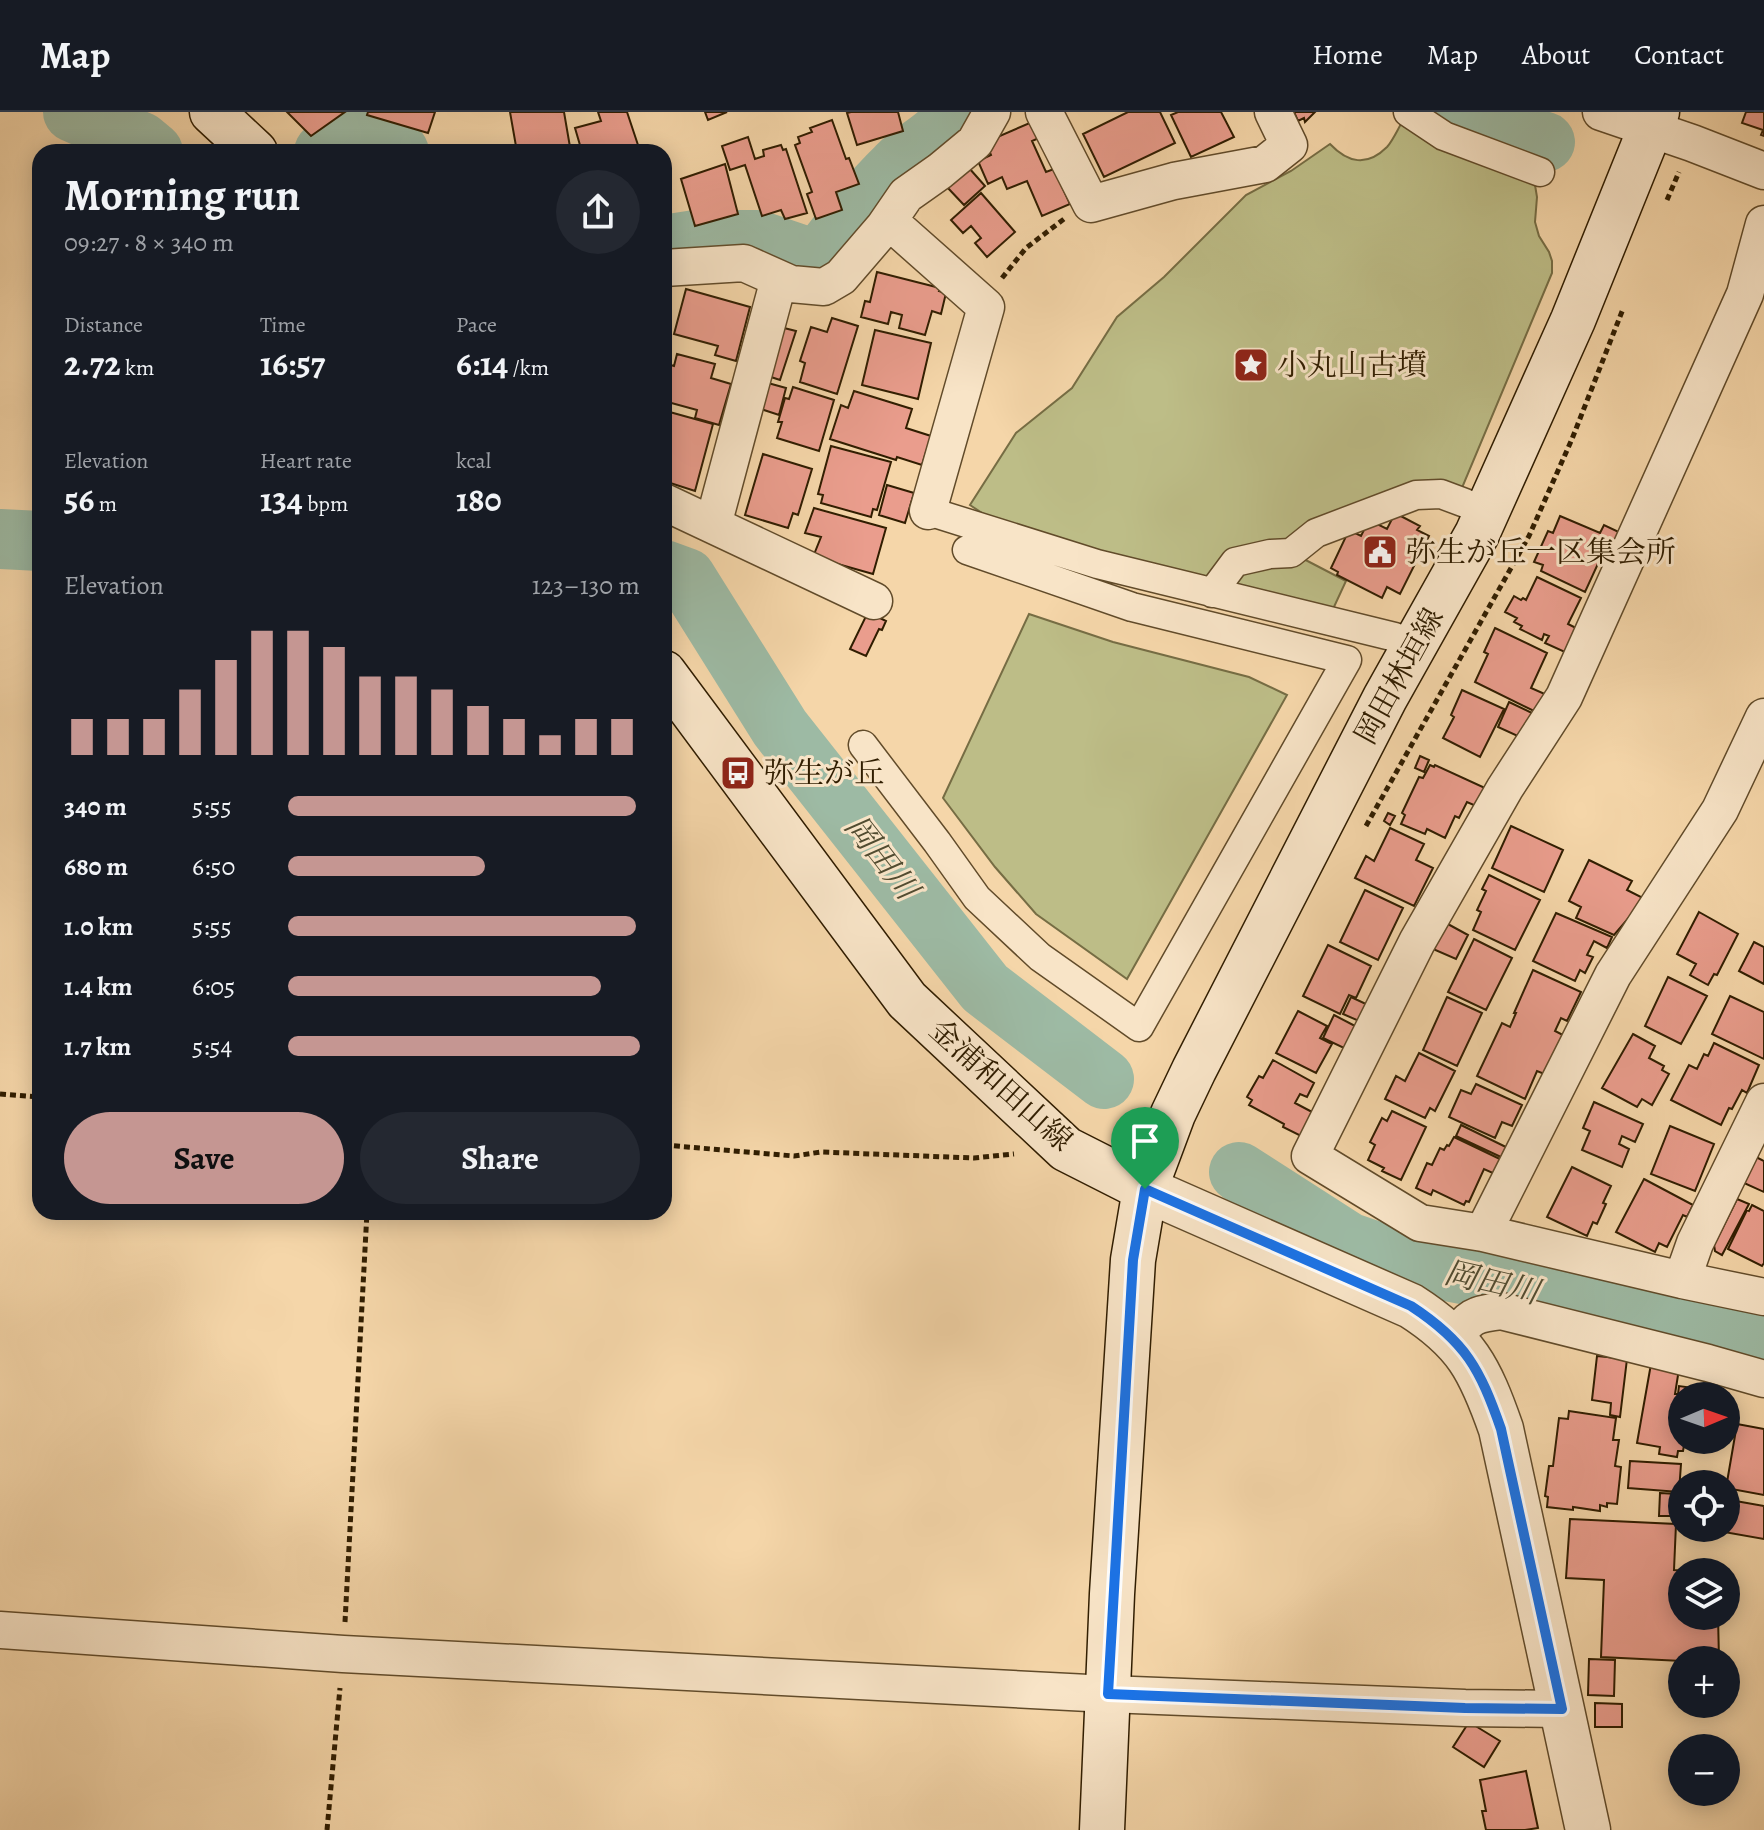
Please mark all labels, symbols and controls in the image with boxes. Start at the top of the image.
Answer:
text: Map [40,29,110,81]
text: Home [1312,36,1383,74]
text: Map [1427,36,1478,74]
text: About [1522,36,1590,74]
text: Contact [1634,36,1724,74]
text: Morning run [64,165,300,225]
button: share [556,170,640,254]
text: 09:27 · 8 × 340 m [64,225,234,260]
text: Distance [64,310,143,340]
text: Time [260,310,306,340]
text: Pace [456,310,497,340]
text: 2.72 [64,340,121,387]
text: 16:57 [260,340,325,387]
text: 6:14 [456,340,508,387]
place label: 小丸山古墳 [1277,345,1427,385]
place icon: 小丸山古墳 [1232,346,1270,384]
text: km [121,353,154,383]
text: /km [508,353,549,383]
text: Elevation [64,446,148,476]
text: Heart rate [260,446,352,476]
text: kcal [456,446,491,476]
text: 56 [64,476,94,523]
text: 134 [260,476,303,523]
text: 180 [456,476,502,523]
text: m [94,489,117,519]
text: bpm [303,489,348,519]
place label: 弥生が丘一区集会所 [1406,532,1676,572]
public building icon: 弥生が丘一区集会所 [1361,533,1399,571]
text: Elevation [64,568,164,603]
text: 123–130 m [532,568,640,603]
street label: 岡田林垣線 [1345,601,1453,751]
place label: 弥生が丘 [764,753,884,793]
bus stop icon: 弥生が丘 [719,754,757,792]
text: 340 m [64,789,127,824]
text: 5:55 [192,789,232,824]
water label: 岡田川 [835,806,931,911]
text: 680 m [64,849,128,884]
text: 6:50 [192,849,235,884]
text: 1.0 km [64,909,133,944]
text: 5:55 [192,909,232,944]
text: 1.4 km [64,969,132,1004]
text: 6:05 [192,969,235,1004]
street label: 金浦和田山線 [921,1010,1081,1160]
text: 1.7 km [64,1029,131,1064]
text: 5:54 [192,1029,232,1064]
pin [1111,1107,1179,1189]
button: Save [64,1112,344,1204]
button: Share [360,1112,640,1204]
icon: arrive [1123,1119,1167,1163]
water label: 岡田川 [1440,1250,1547,1315]
north arrow [1668,1382,1740,1454]
map controls [1668,1382,1740,1806]
button: locate [1668,1470,1740,1542]
button: layers [1668,1558,1740,1630]
button: + [1668,1646,1740,1718]
button: − [1668,1734,1740,1806]

